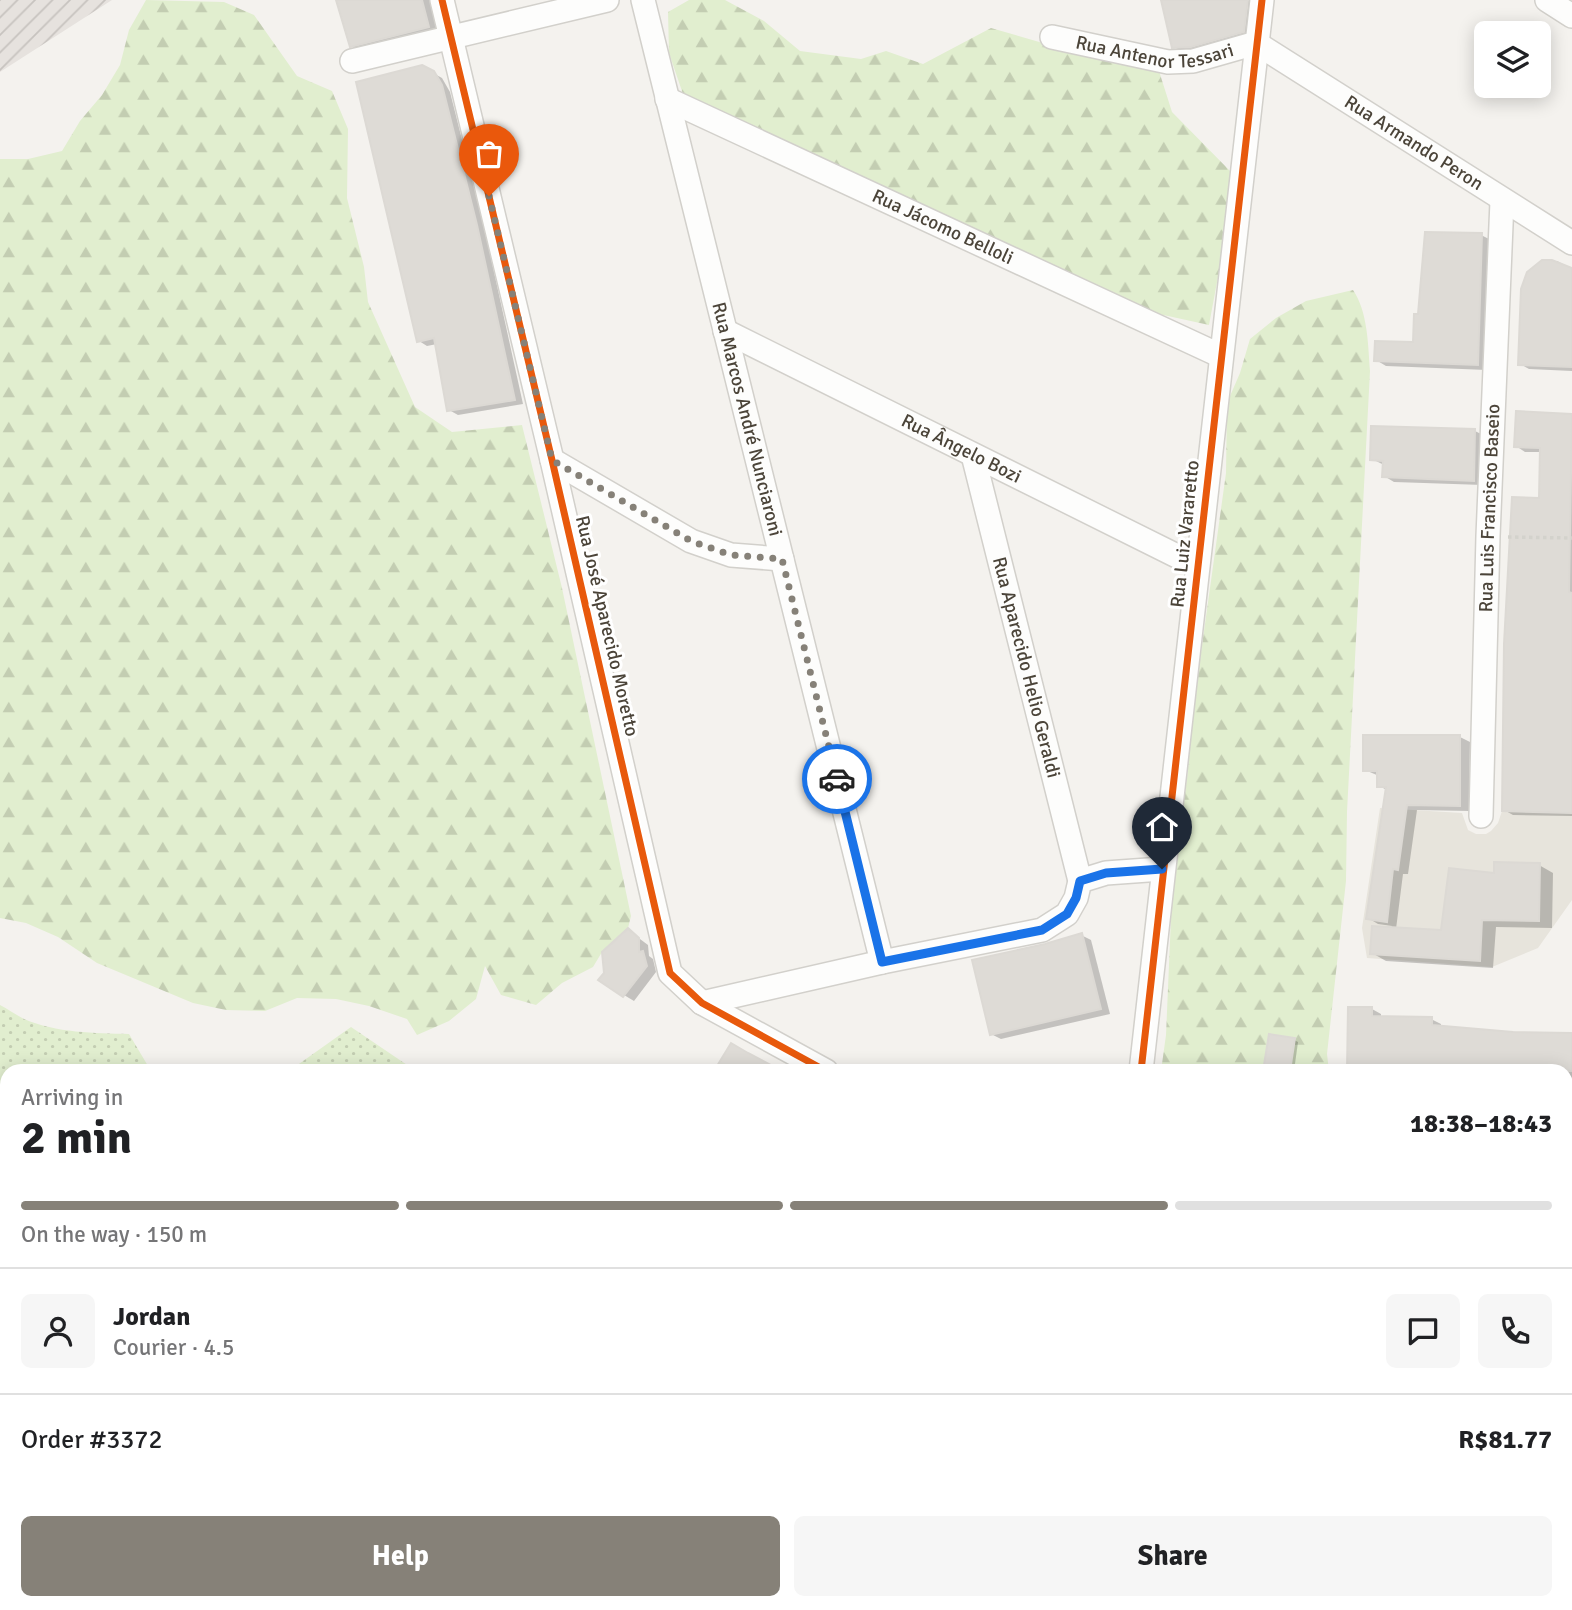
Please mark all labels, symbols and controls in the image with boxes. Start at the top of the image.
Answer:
map controls [1474,21,1551,98]
button: layers [1474,21,1551,98]
street label: Rua Antenor Tessari [1074,30,1236,74]
street label: Rua Armando Peron [1340,90,1488,196]
pin [459,124,519,196]
icon: bag [470,135,508,173]
street label: Rua Jácomo Belloli [868,184,1017,270]
street label: Rua Marcos André Nunciaroni [707,300,788,539]
street label: Rua Luis Francisco Baseio [1474,403,1506,613]
street label: Rua Ângelo Bozi [897,409,1025,489]
street label: Rua Luiz Vararetto [1165,459,1205,609]
street label: Rua José Aparecido Moretto [570,513,644,739]
street label: Rua Aparecido Helio Geraldi [987,554,1066,780]
courier [802,744,872,814]
icon: car [818,760,856,798]
pin [1132,797,1192,869]
icon: home [1143,808,1181,846]
text: Arriving in [21,1083,123,1112]
text: 18:38–18:43 [1410,1108,1552,1140]
text: 2 min [21,1110,132,1166]
text: On the way · 150 m [21,1220,207,1249]
button: person [21,1294,95,1368]
button: chat [1386,1294,1460,1368]
button: phone [1478,1294,1552,1368]
text: Jordan [113,1301,190,1333]
text: Courier · 4.5 [113,1333,234,1362]
text: Order #3372 [21,1424,162,1456]
text: R$81.77 [1458,1424,1552,1456]
button: Help [21,1516,780,1596]
button: Share [794,1516,1552,1596]

